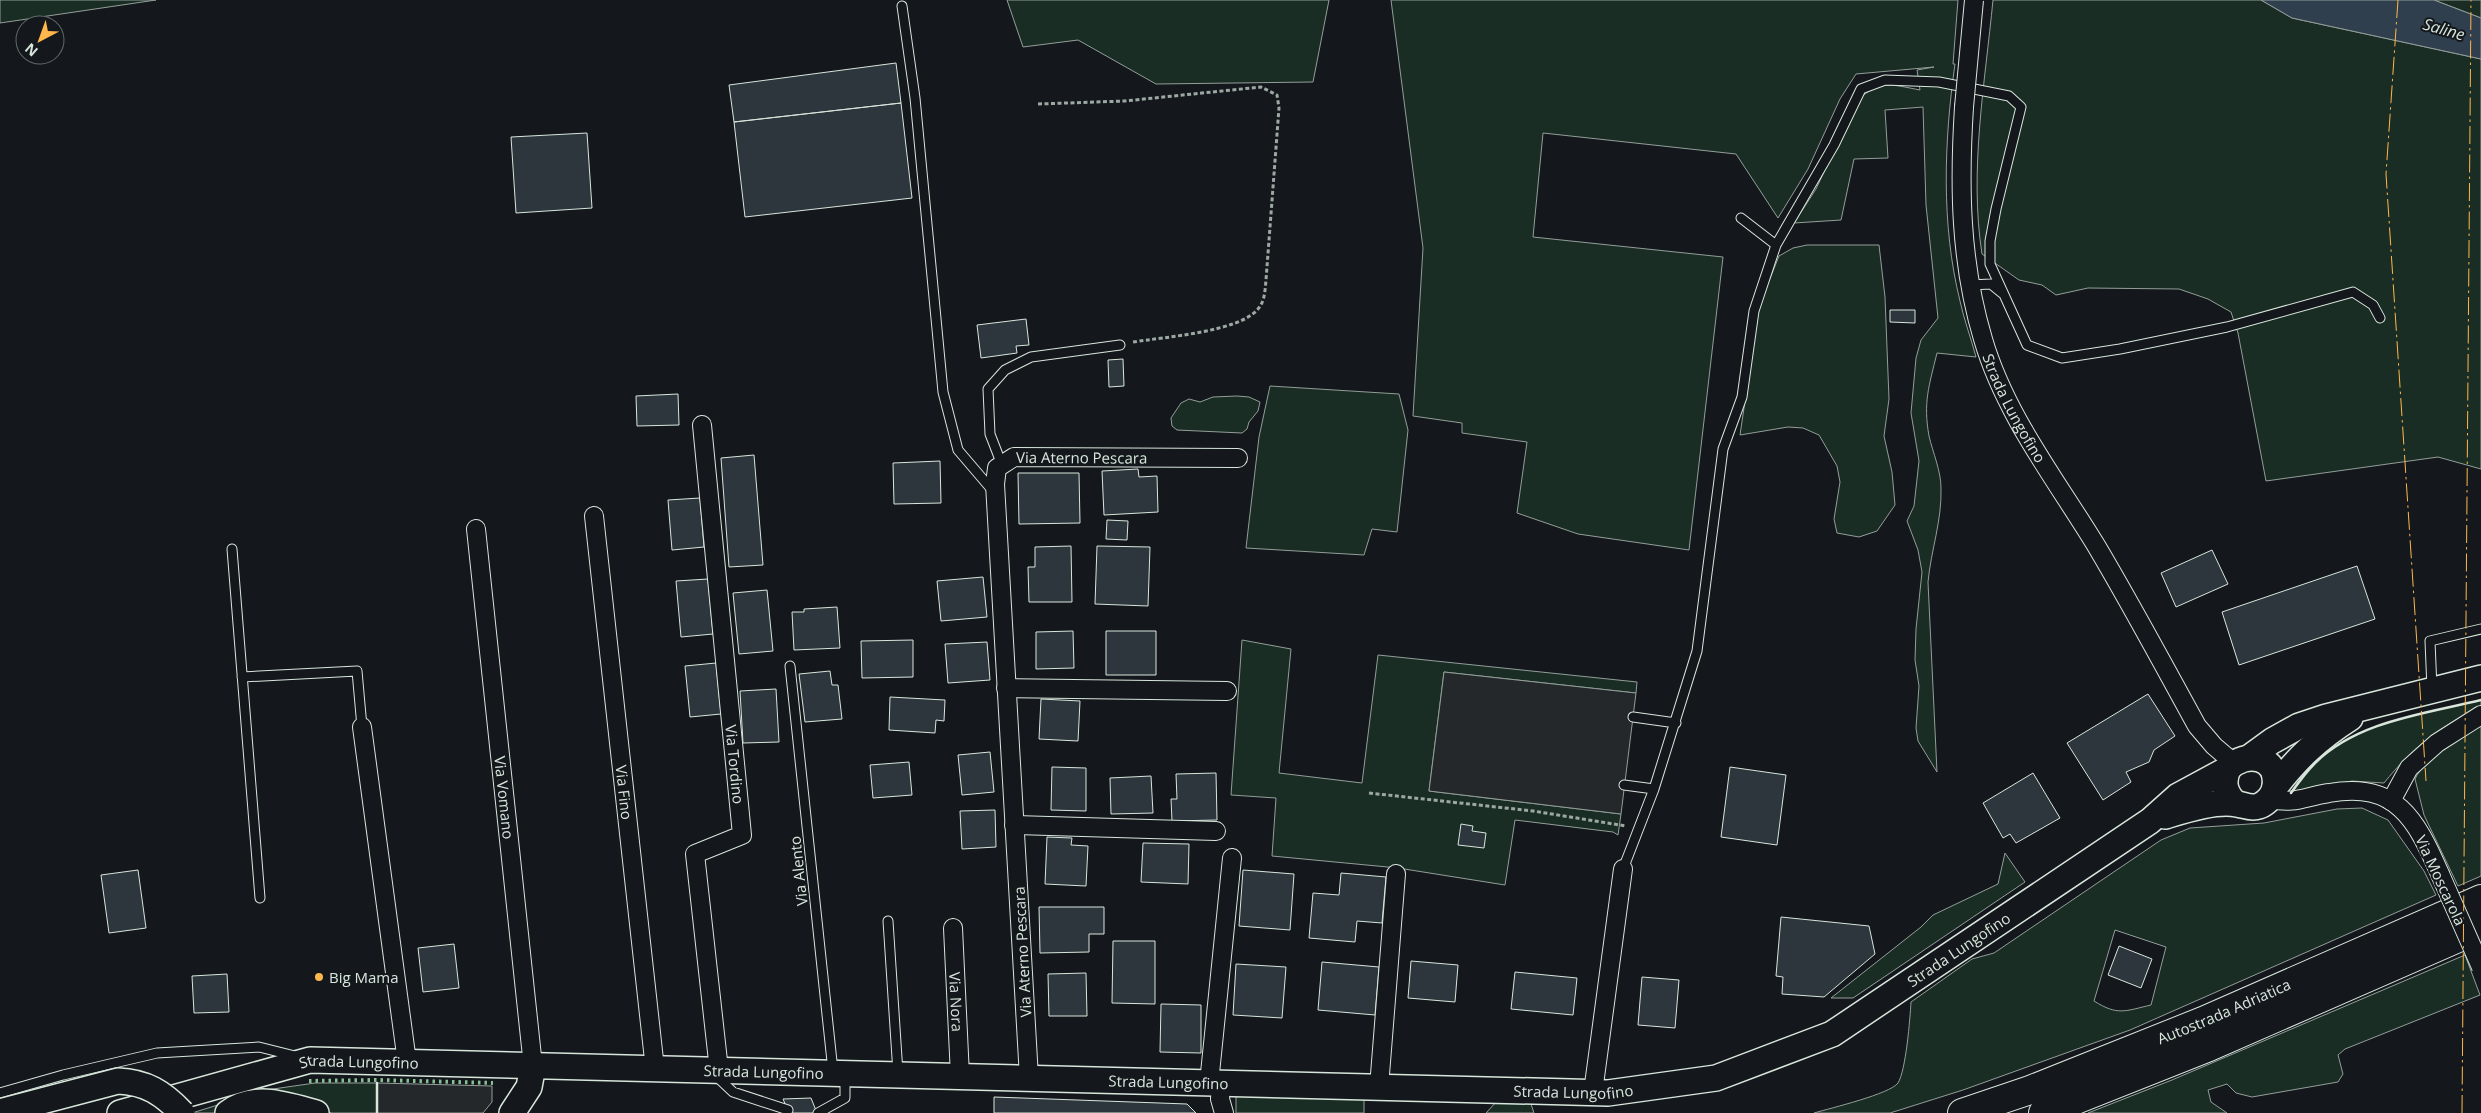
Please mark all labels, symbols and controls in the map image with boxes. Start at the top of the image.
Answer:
water label: Saline [2421,13,2467,45]
north arrow [15,15,65,65]
text: N [21,39,42,61]
street label: Strada Lungofino [1978,351,2051,466]
street label: Via Aterno Pescara [1016,447,1147,468]
street label: Via Tordino [721,724,749,805]
street label: Via Vomano [490,755,519,840]
street label: Via Fino [612,764,637,821]
street label: Via Moscarola [2411,832,2471,928]
street label: Via Alento [784,835,812,907]
street label: Via Aterno Pescara [1009,886,1035,1018]
street label: Strada Lungofino [1903,908,2014,991]
place label: Big Mama [329,967,399,987]
marker: Big Mama [313,971,325,983]
street label: Via Nora [945,972,968,1032]
street label: Autostrada Adriatica [2154,974,2294,1048]
street label: Strada Lungofino [296,1050,419,1073]
street label: Strada Lungofino [703,1060,824,1083]
street label: Strada Lungofino [1108,1070,1229,1093]
street label: Strada Lungofino [1513,1080,1634,1103]

